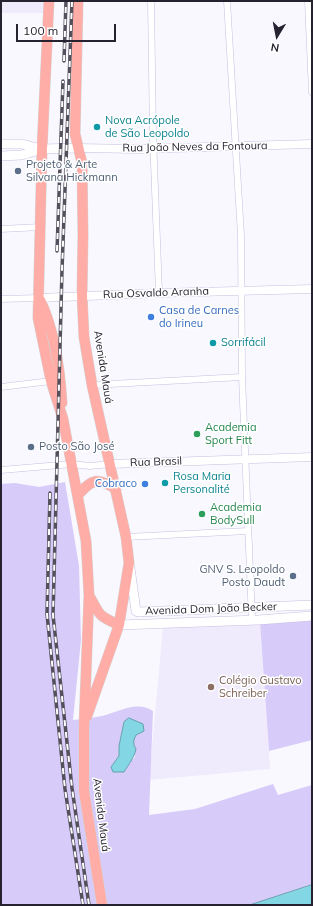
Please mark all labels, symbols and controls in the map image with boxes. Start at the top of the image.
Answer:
scale bar [18,16,118,42]
north arrow [257,16,297,56]
text: 100 m [23,23,58,38]
text: N [270,40,280,55]
place label: Nova Acrópole de São Leopoldo [105,114,190,140]
marker: Nova Acrópole de São Leopoldo [92,122,102,132]
street label: Rua João Neves da Fontoura [122,139,268,155]
place label: Projeto & Arte Silvana Hickmann [26,158,118,184]
marker: Projeto & Arte Silvana Hickmann [13,166,23,176]
street label: Rua Osvaldo Aranha [103,285,209,301]
place label: Casa de Carnes do Irineu [159,304,239,330]
marker: Casa de Carnes do Irineu [146,312,156,322]
street label: Avenida Mauá [91,330,115,404]
place label: Sorrifácil [221,336,266,350]
marker: Sorrifácil [208,338,218,348]
place label: Academia Sport Fitt [205,421,256,447]
marker: Academia Sport Fitt [192,429,202,439]
place label: Posto São José [39,440,114,454]
marker: Posto São José [26,442,36,452]
street label: Rua Brasil [130,454,182,470]
place label: Rosa Maria Personalité [173,470,231,496]
place label: Cobraco [95,477,137,491]
marker: Rosa Maria Personalité [160,478,170,488]
marker: Cobraco [140,479,150,489]
place label: Academia BodySull [210,501,261,527]
marker: Academia BodySull [197,509,207,519]
place label: GNV S. Leopoldo Posto Daudt [199,563,285,589]
marker: GNV S. Leopoldo Posto Daudt [288,571,298,581]
street label: Avenida Dom João Becker [145,600,277,618]
place label: Colégio Gustavo Schreiber [219,674,302,700]
marker: Colégio Gustavo Schreiber [206,682,216,692]
street label: Avenida Mauá [90,778,112,852]

